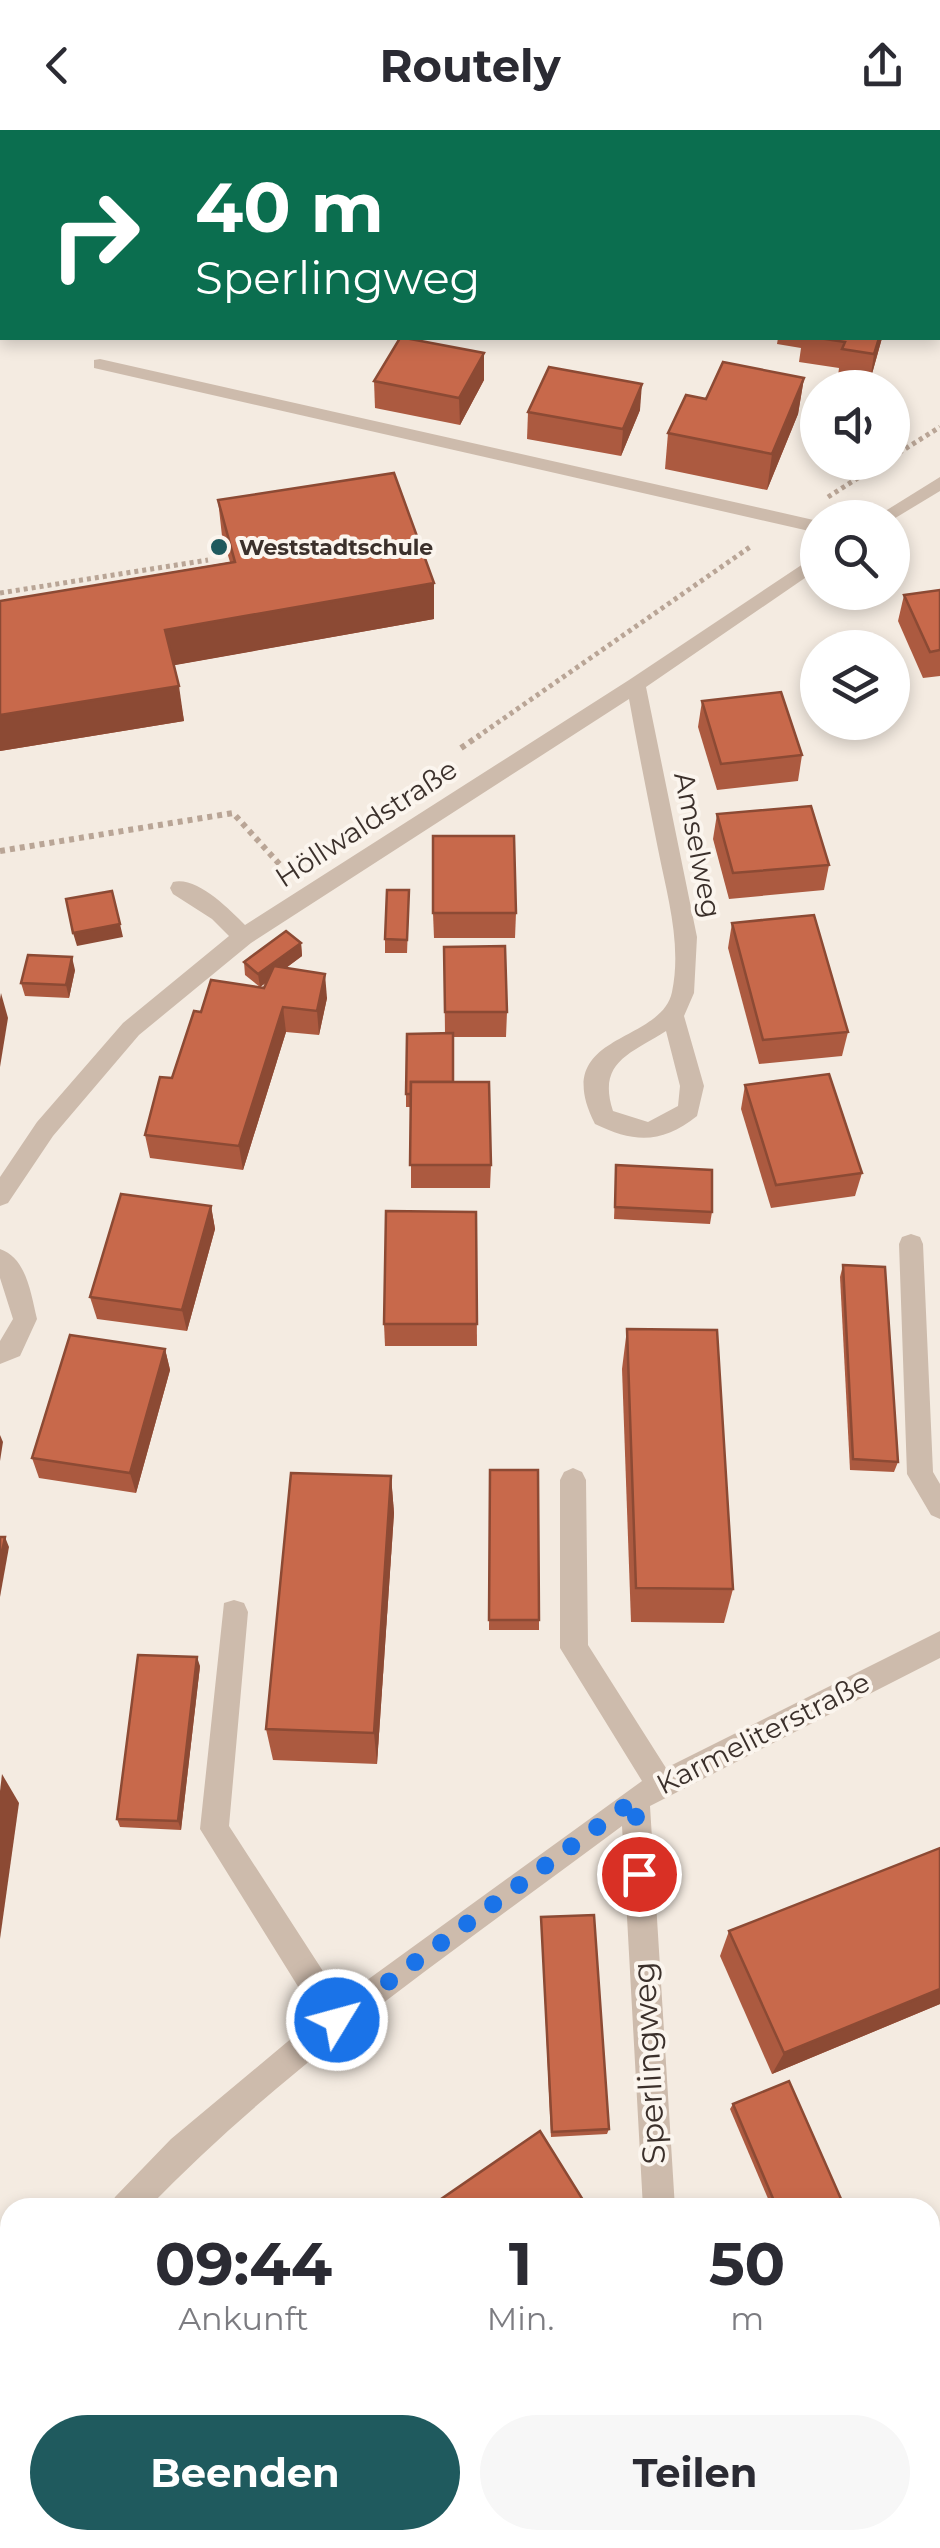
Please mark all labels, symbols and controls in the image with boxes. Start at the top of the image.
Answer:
icon: back [30,38,85,93]
text: Routely [379,38,561,93]
icon: share [855,38,910,93]
text: 40 m [195,164,384,250]
icon: right [30,170,160,300]
text: Sperlingweg [195,250,480,305]
map controls [800,370,910,740]
button: sound [800,370,910,480]
button: search [800,500,910,610]
place label: Weststadtschule [239,534,433,561]
marker: Weststadtschule [208,536,230,558]
button: layers [800,630,910,740]
street label: Höllwaldstraße [269,752,463,894]
street label: Amselweg [667,769,729,921]
street label: Karmeliterstraße [651,1665,875,1801]
pin [597,1832,682,1917]
icon: arrive [612,1847,667,1902]
street label: Sperlingweg [624,1961,673,2165]
position arrow [285,1968,389,2072]
text: 09:44 [155,2227,332,2300]
text: 1 [509,2227,532,2300]
text: 50 [709,2227,785,2300]
text: Ankunft [178,2299,309,2338]
text: Min. [487,2299,554,2338]
text: m [730,2299,764,2338]
button: Beenden [30,2415,460,2530]
button: Teilen [480,2415,910,2530]

